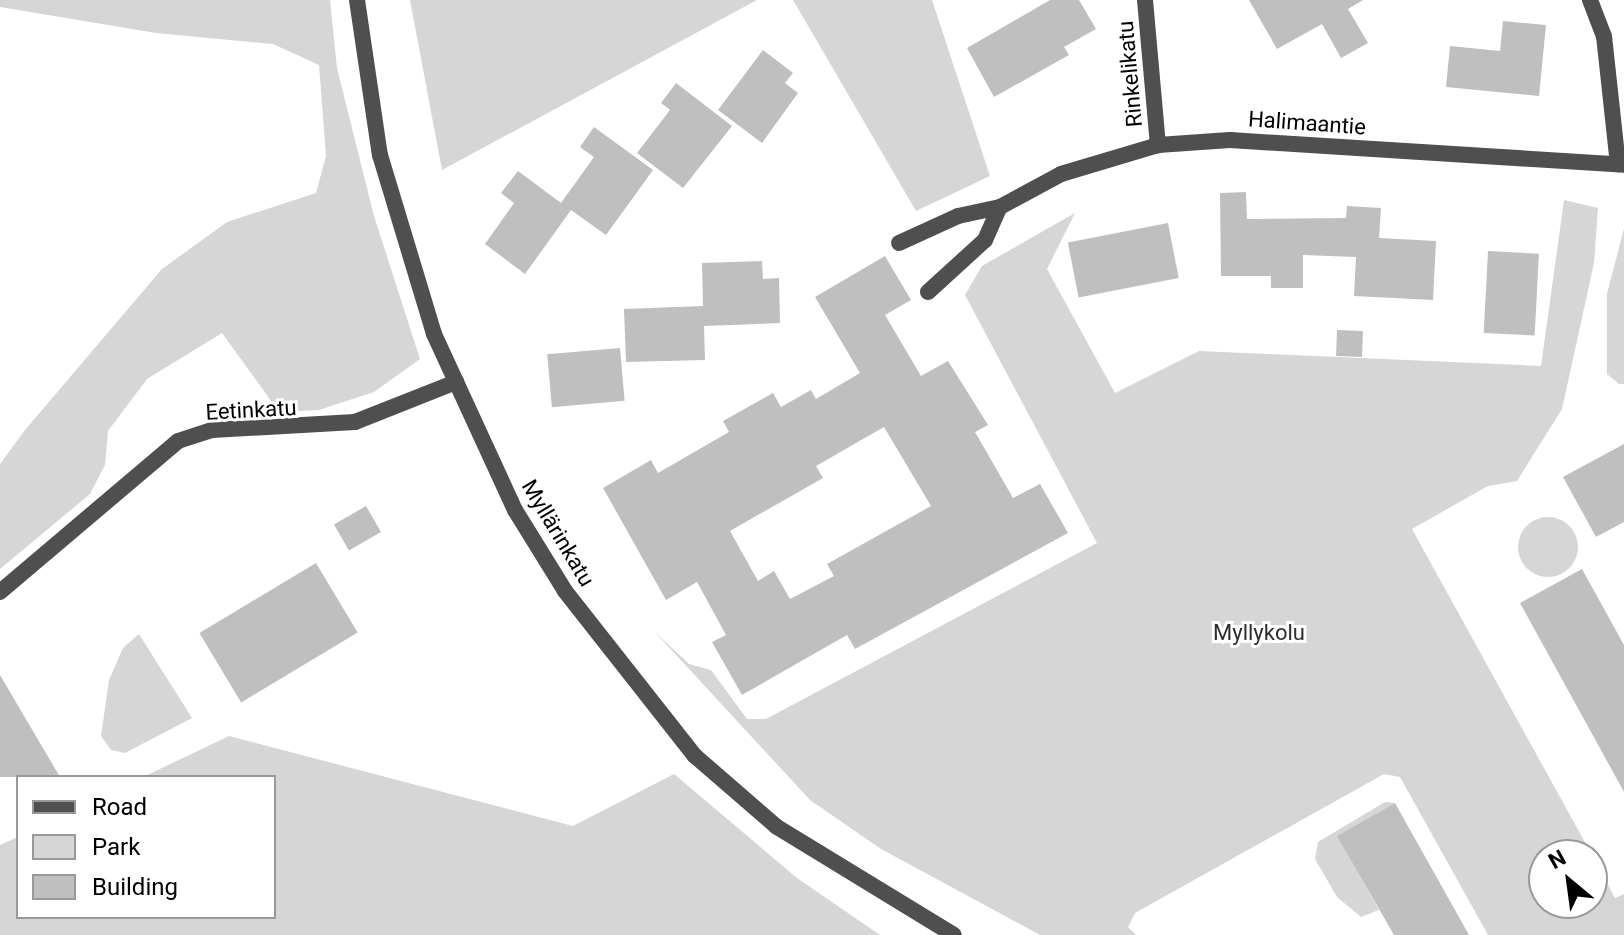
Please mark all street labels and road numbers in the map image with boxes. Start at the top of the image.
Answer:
street label: Rinkelikatu [1112,20,1148,128]
street label: Halimaantie [1247,106,1367,140]
street label: Eetinkatu [205,394,297,426]
street label: Myllärinkatu [516,475,600,591]

